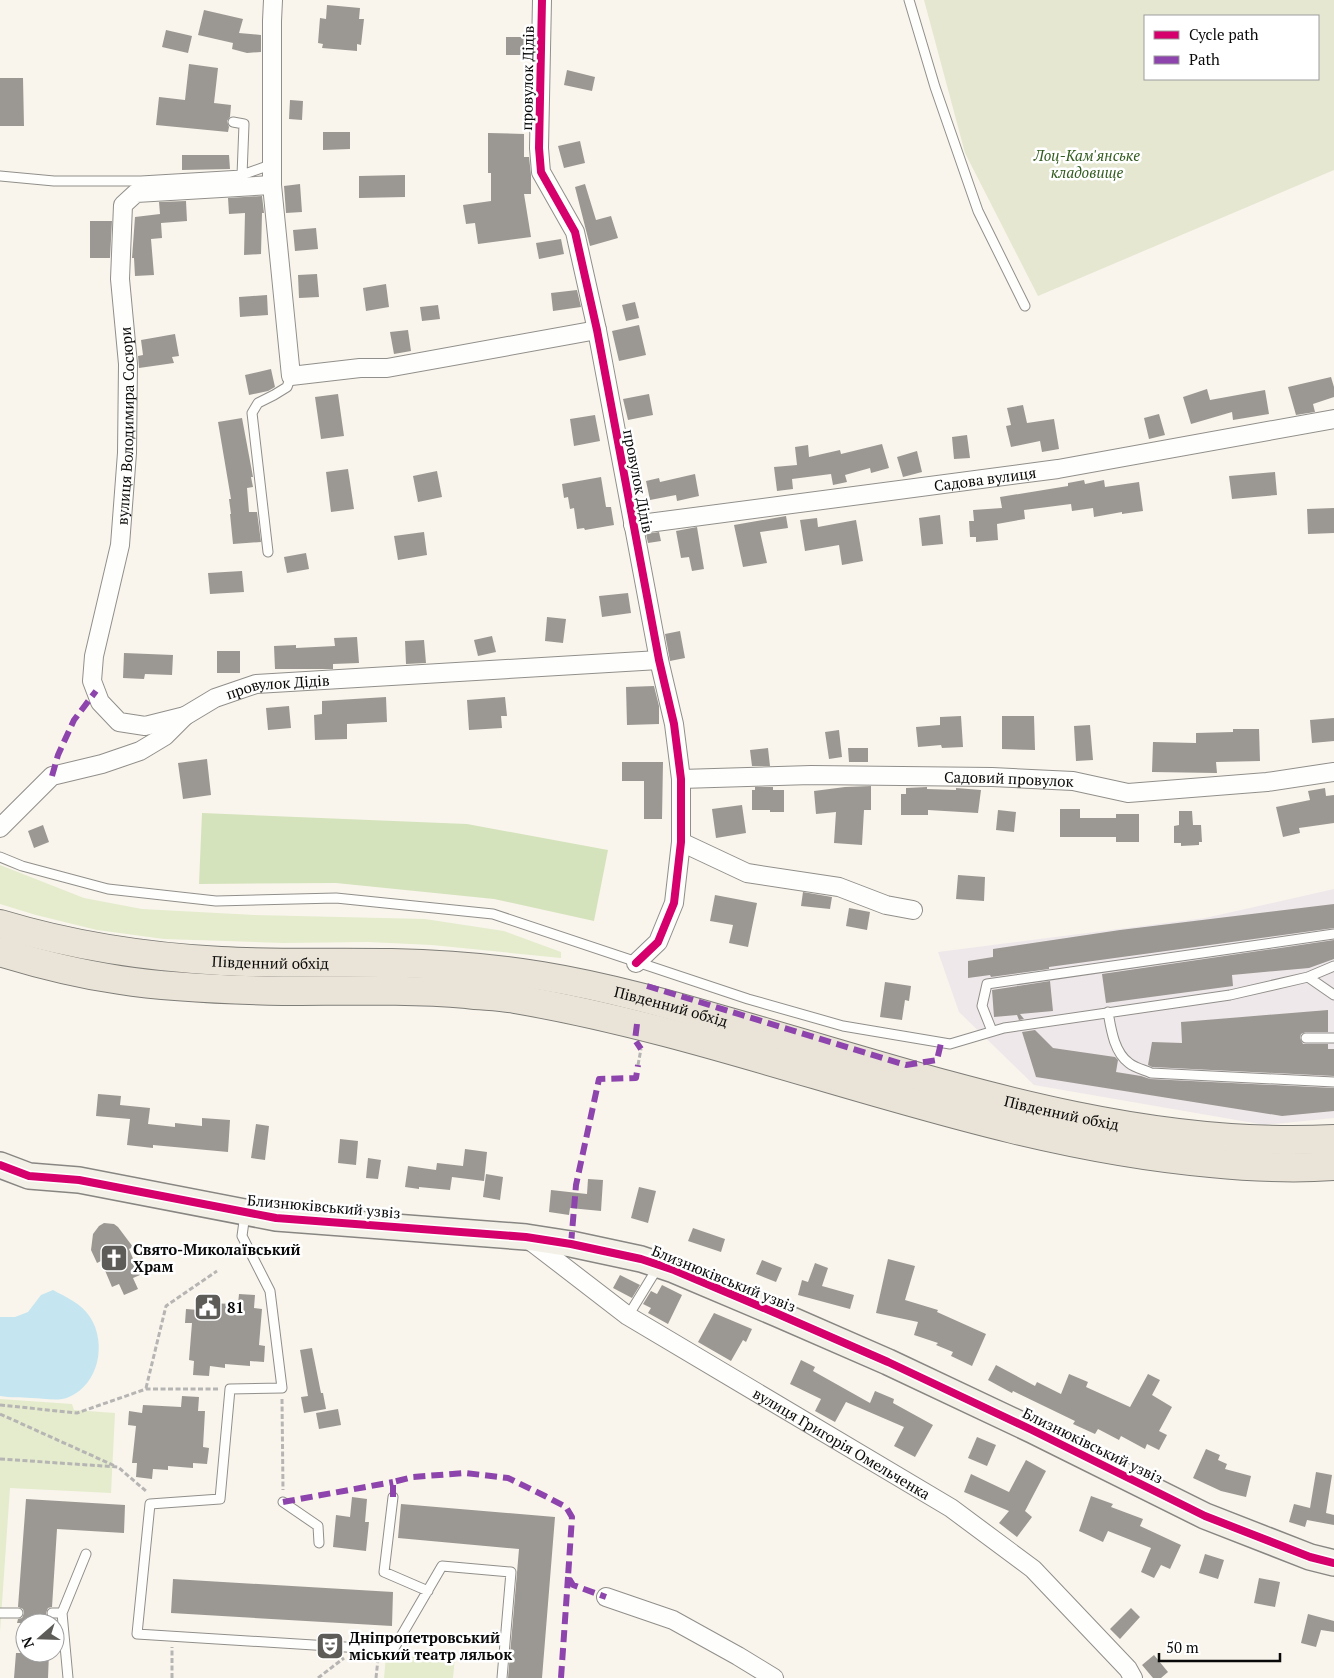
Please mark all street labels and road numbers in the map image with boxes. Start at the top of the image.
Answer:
street label: провулок Дідів [516,25,538,131]
street label: вулиця Володимира Сосюри [112,326,138,526]
street label: провулок Дідів [619,428,659,535]
street label: Садова вулиця [933,462,1037,495]
street label: провулок Дідів [223,670,330,704]
street label: Садовий провулок [944,766,1075,791]
street label: Південний обхід [211,951,329,973]
street label: Південний обхід [612,981,731,1031]
street label: Південний обхід [1002,1090,1121,1134]
street label: Близнюківський узвіз [246,1189,402,1223]
street label: Близнюківський узвіз [649,1240,799,1316]
street label: вулиця Григорія Омельченка [749,1383,935,1504]
street label: Близнюківський узвіз [1019,1402,1167,1488]

